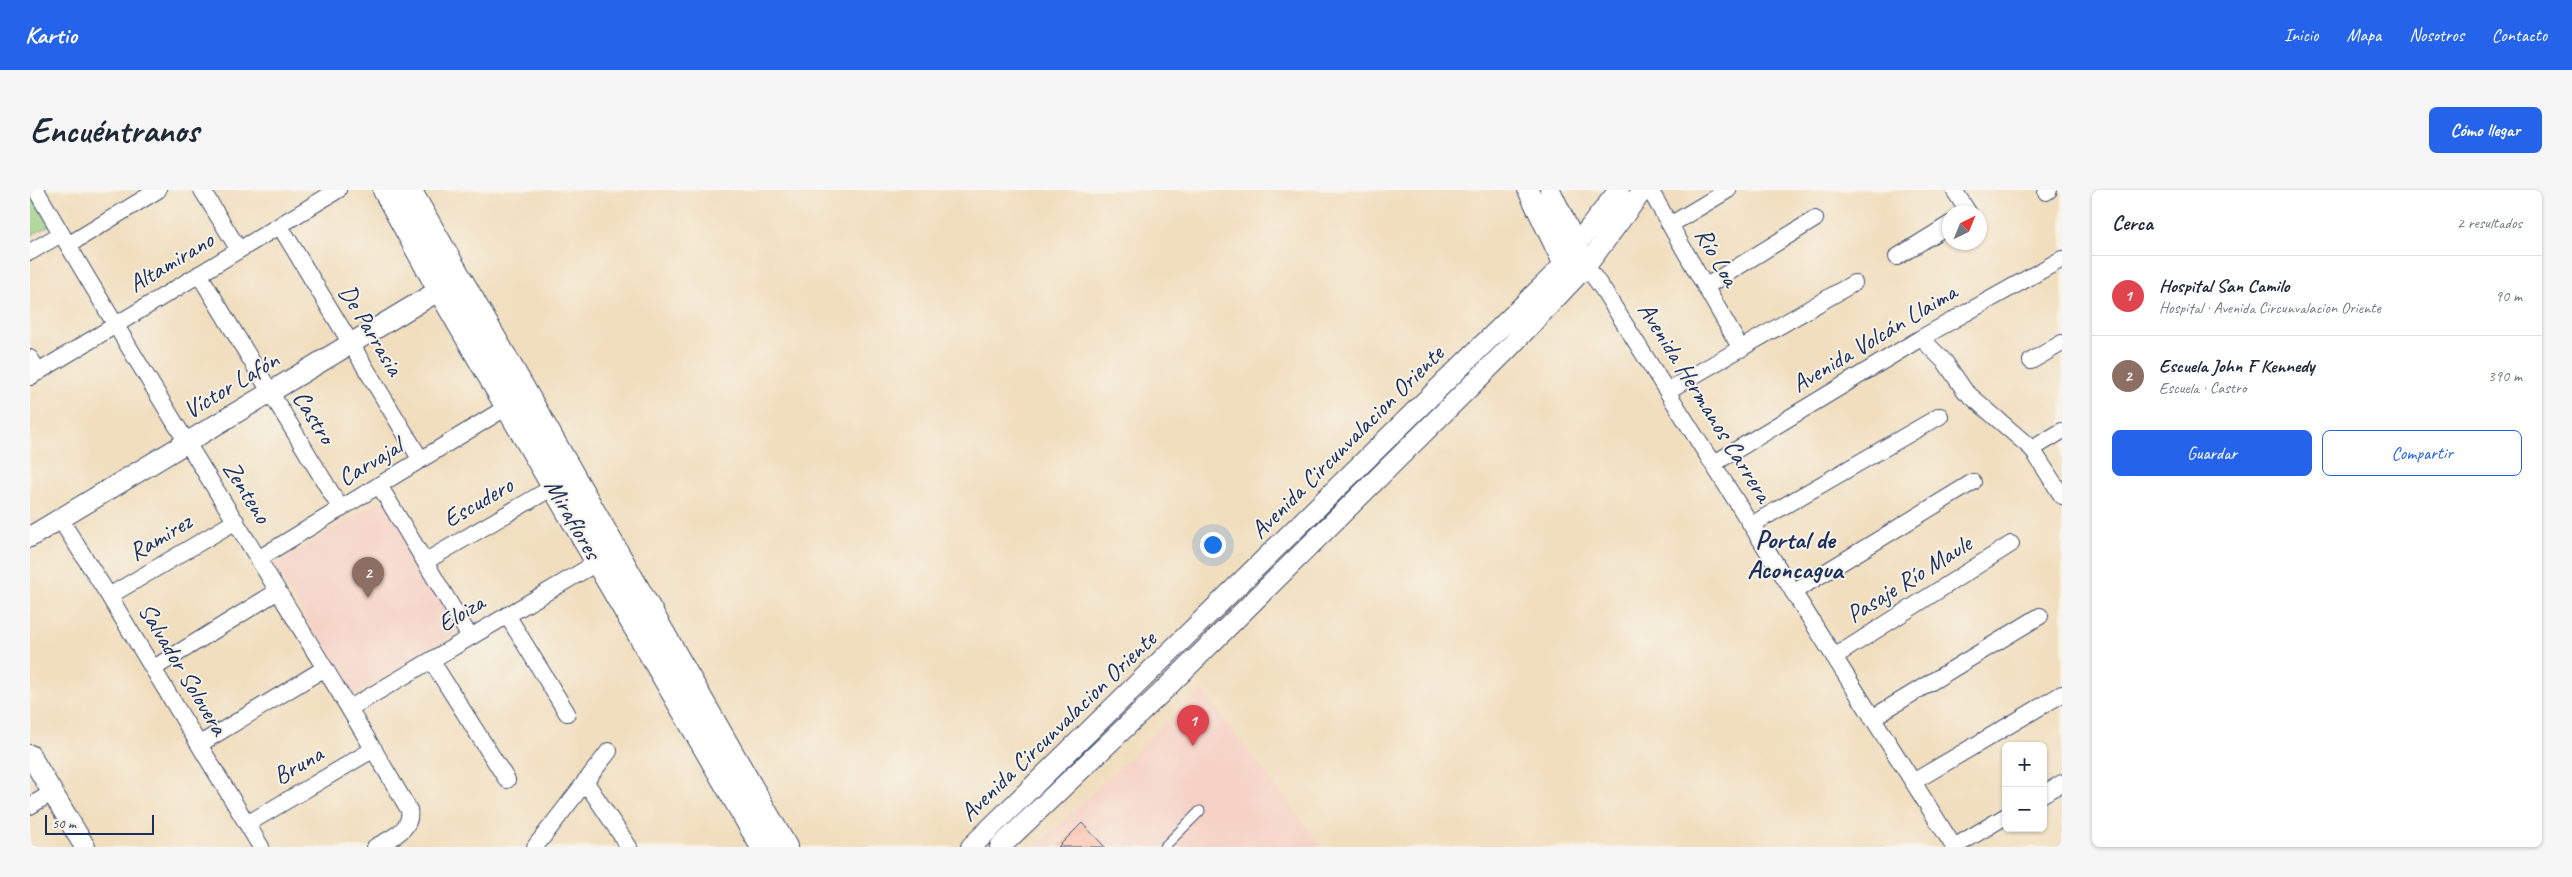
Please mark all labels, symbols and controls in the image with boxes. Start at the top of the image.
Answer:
text: Kartio [25,20,77,50]
text: Inicio [2284,24,2318,46]
text: Mapa [2346,24,2381,46]
text: Nosotros [2409,24,2464,46]
text: Contacto [2492,24,2547,46]
button: Cómo llegar [2429,107,2542,153]
text: Encuéntranos [30,108,199,153]
north arrow [1942,205,1987,250]
text: Cerca [2112,210,2153,236]
text: 2 resultados [2457,213,2522,233]
street label: Río Loa [1687,222,1748,295]
street label: Altamirano [122,223,221,300]
text: Hospital San Camilo [2159,274,2290,298]
street label: Avenida Volcán Llaima [1786,275,1965,400]
street label: De Parrasia [331,279,412,383]
text: 1 [2124,286,2132,306]
text: 90 m [2495,286,2522,306]
street label: Avenida Hermanos Carrera [1630,296,1781,510]
text: Hospital · Avenida Circunvalacion Oriente [2159,298,2381,318]
street label: Avenida Circunvalacion Oriente [1243,337,1452,546]
street label: Víctor Lafón [177,344,285,426]
text: Escuela John F Kennedy [2159,354,2314,378]
text: 2 [2124,366,2132,386]
text: 390 m [2488,366,2522,386]
text: Escuela · Castro [2159,378,2246,398]
street label: Castro [285,384,344,452]
street label: Carvajal [332,428,412,494]
button: Guardar [2112,430,2312,476]
button: Compartir [2322,430,2522,476]
street label: Zenteno [215,455,279,530]
street label: Escudero [437,469,520,535]
street label: Miraflores [537,473,610,567]
street label: Ramirez [123,505,199,568]
district label: Portal de Aconcagua [1747,523,1845,586]
street label: Pasaje Río Maule [1840,527,1979,630]
your location [1200,532,1226,558]
pin: 2 [352,557,384,598]
street label: Eloiza [432,585,493,639]
street label: Salvador Solovera [131,597,236,743]
street label: Avenida Circunvalacion Oriente [953,622,1164,828]
pin: 1 [1177,705,1209,746]
street label: Bruna [267,737,330,792]
map controls [2002,742,2047,832]
button: + [2002,742,2047,787]
button: − [2002,787,2047,832]
scale bar [45,812,154,835]
text: 50 m [52,815,76,832]

